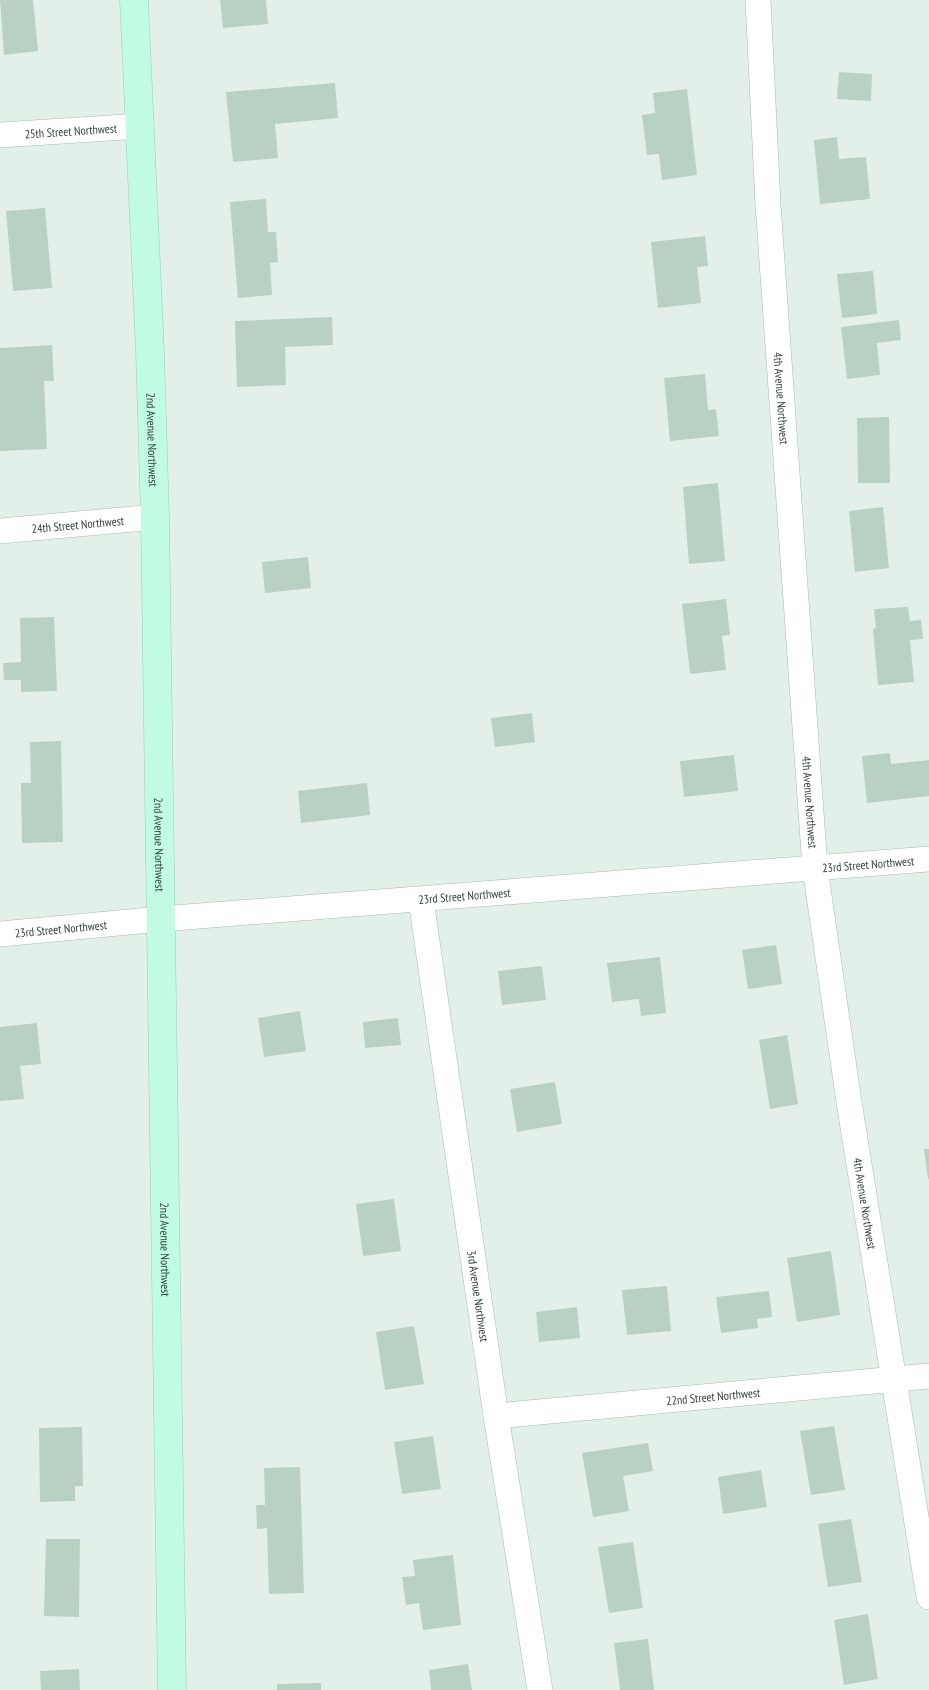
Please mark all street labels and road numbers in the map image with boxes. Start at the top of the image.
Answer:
street label: 25th Street Northwest [24,120,118,141]
street label: 4th Avenue Northwest [771,352,792,446]
street label: 2nd Avenue Northwest [144,392,162,488]
street label: 24th Street Northwest [31,512,125,536]
street label: 4th Avenue Northwest [800,756,821,850]
street label: 2nd Avenue Northwest [152,797,168,892]
street label: 23rd Street Northwest [821,853,916,875]
street label: 23rd Street Northwest [418,884,512,906]
street label: 23rd Street Northwest [14,917,108,940]
street label: 4th Avenue Northwest [851,1157,880,1251]
street label: 2nd Avenue Northwest [157,1202,174,1297]
street label: 3rd Avenue Northwest [464,1249,493,1343]
street label: 22nd Street Northwest [665,1384,761,1408]

